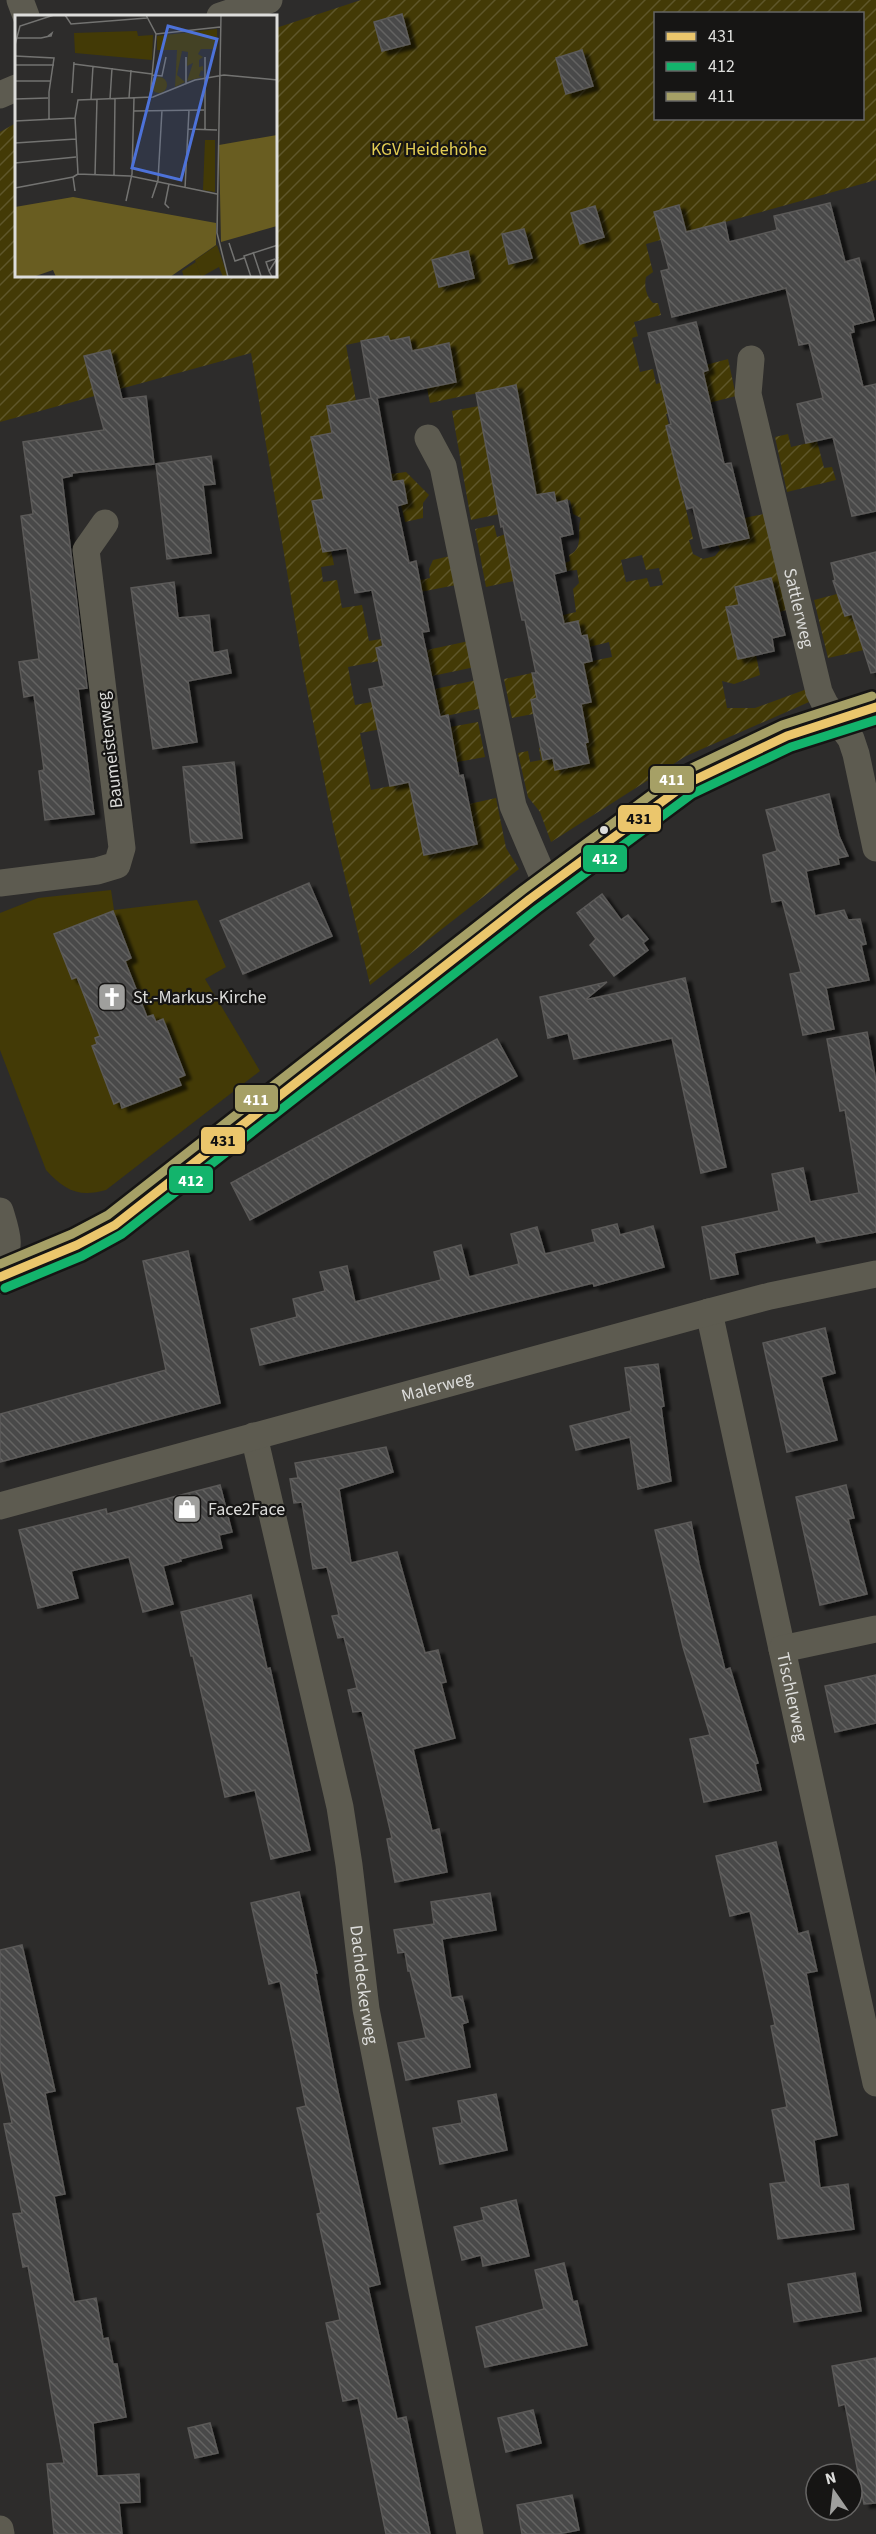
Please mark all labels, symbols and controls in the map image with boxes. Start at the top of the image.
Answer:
legend [654,12,864,120]
inset map [15,15,278,278]
text: 431 [708,24,735,49]
text: 412 [708,54,735,79]
text: 411 [708,84,735,109]
park label: KGV Heidehöhe [371,137,487,162]
street label: Sattlerweg [777,566,821,650]
street label: Baumeisterweg [90,690,130,810]
line badge: 411 [649,765,695,794]
text: 411 [659,769,685,791]
line badge: 431 [617,804,662,833]
text: 431 [626,808,652,830]
unlabelled marker [598,824,610,836]
line badge: 412 [582,844,628,873]
text: 412 [592,848,618,870]
church icon: St.-Markus-Kirche [96,981,128,1013]
place label: St.-Markus-Kirche [133,985,267,1010]
line badge: 411 [234,1084,279,1113]
text: 411 [243,1089,269,1111]
line badge: 431 [200,1126,246,1155]
text: 431 [210,1130,236,1152]
line badge: 412 [168,1165,214,1194]
text: 412 [178,1170,204,1192]
street label: Malerweg [398,1365,475,1408]
shop icon: Face2Face [171,1493,203,1525]
place label: Face2Face [208,1497,285,1522]
street label: Tischlerweg [771,1650,814,1744]
street label: Dachdeckerweg [344,1924,385,2046]
north arrow [804,2462,864,2522]
text: N [823,2466,838,2490]

